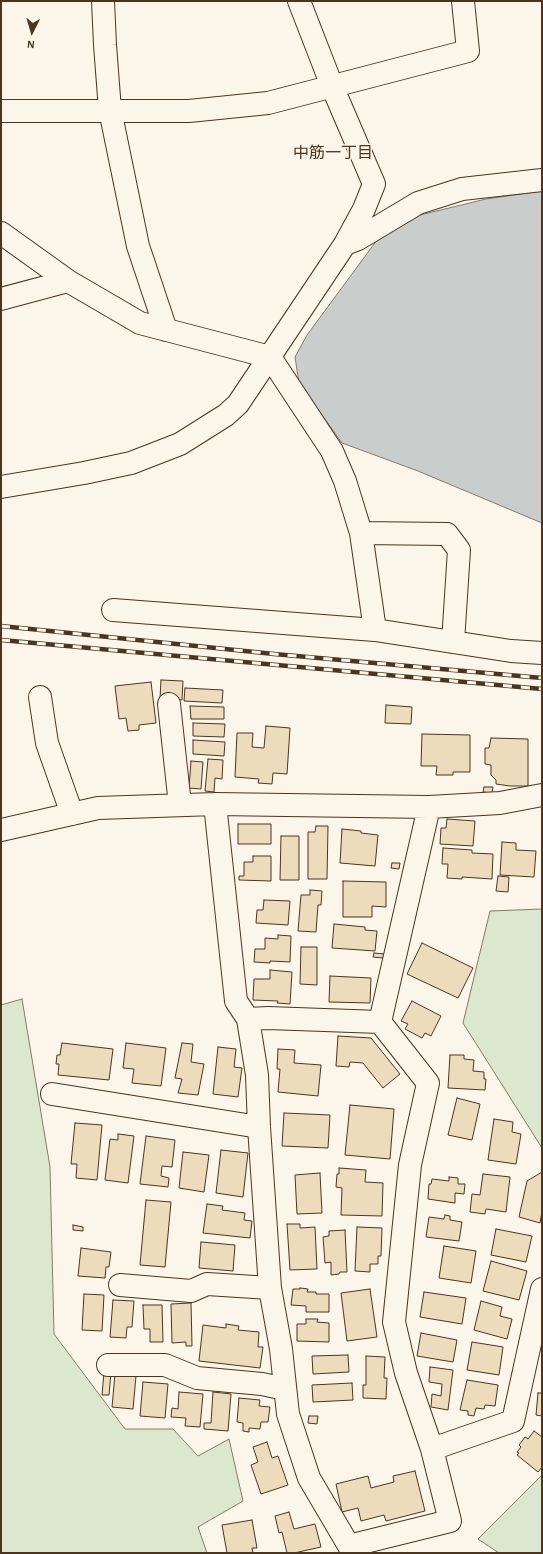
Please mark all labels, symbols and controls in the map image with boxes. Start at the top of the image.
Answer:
north arrow [12,12,52,52]
text: N [27,39,35,50]
district label: 中筋一丁目 [293,143,373,163]

